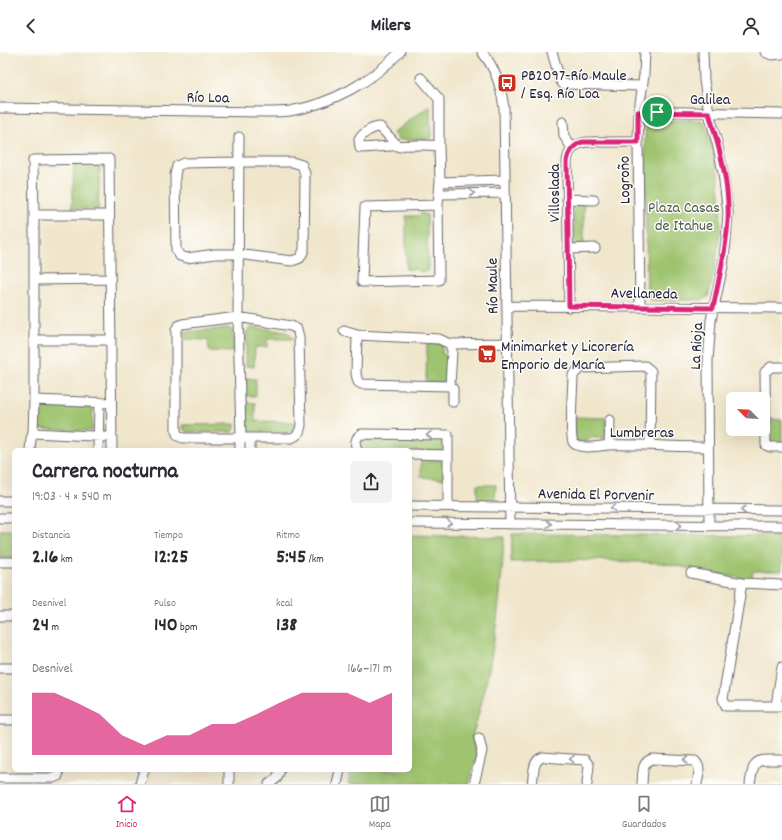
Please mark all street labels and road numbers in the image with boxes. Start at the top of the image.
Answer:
street label: Río Loa [186,87,230,110]
street label: Galilea [690,89,731,112]
street label: Logroño [614,156,637,204]
street label: Villoslada [544,163,567,222]
street label: Río Maule [482,258,505,314]
street label: Avellaneda [610,282,678,307]
street label: La Rioja [685,321,710,370]
street label: Lumbreras [610,422,675,445]
street label: Avenida El Porvenir [538,483,654,508]

